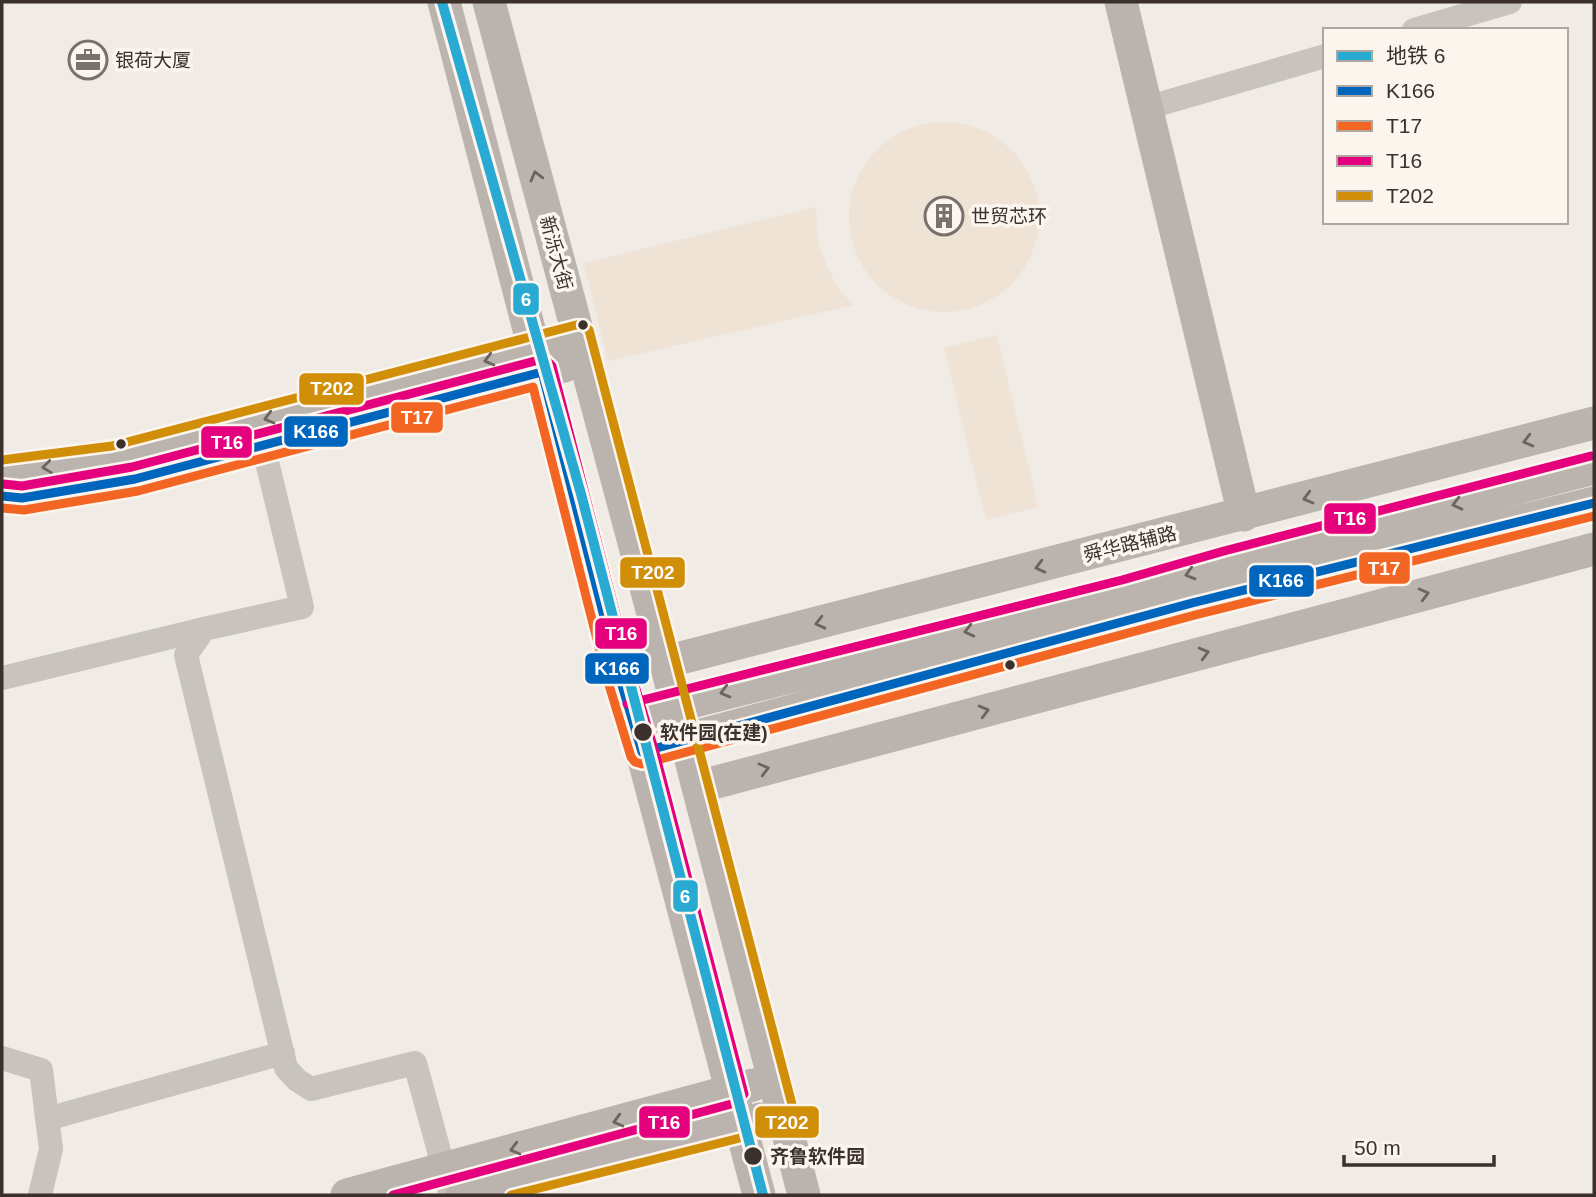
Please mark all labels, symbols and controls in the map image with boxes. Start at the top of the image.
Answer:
legend [1323,28,1568,224]
office icon: 银荷大厦 [67,39,109,81]
text: 地铁 6 [1386,44,1446,67]
place label: 银荷大厦 [115,50,191,71]
text: K166 [1386,79,1435,102]
text: T17 [1386,114,1422,137]
text: T16 [1386,149,1422,172]
one-way arrow [530,170,544,182]
text: T202 [1386,184,1434,207]
building icon: 世贸芯环 [923,195,965,237]
place label: 世贸芯环 [971,206,1047,227]
street label: 新泺大街 [536,214,576,292]
line badge: 6 [512,282,540,316]
text: 6 [521,289,531,310]
unlabelled marker [576,318,590,332]
one-way arrow [483,352,495,367]
line badge: T202 [298,372,365,406]
text: T202 [310,378,354,399]
line badge: T17 [390,401,444,434]
text: T17 [401,407,433,428]
one-way arrow [263,410,275,424]
line badge: K166 [283,415,349,448]
text: K166 [293,421,339,442]
line badge: T16 [200,425,253,459]
text: T16 [211,432,243,453]
one-way arrow [1522,432,1534,447]
unlabelled marker [114,437,128,451]
one-way arrow [41,460,53,475]
one-way arrow [1302,490,1314,504]
one-way arrow [1451,496,1463,510]
line badge: T16 [1323,502,1377,535]
text: T16 [1334,508,1366,529]
street label: 舜华路辅路 [1081,522,1179,566]
line badge: T17 [1358,551,1411,585]
line badge: T202 [619,556,686,589]
text: T17 [1368,558,1400,579]
one-way arrow [1034,559,1046,573]
text: T202 [631,562,675,583]
line badge: K166 [1248,564,1315,598]
one-way arrow [1184,565,1196,580]
text: K166 [1258,570,1304,591]
one-way arrow [1418,588,1430,603]
one-way arrow [814,615,826,629]
line badge: T16 [594,617,648,650]
text: T16 [605,623,637,644]
one-way arrow [963,623,975,637]
one-way arrow [1198,647,1210,661]
line badge: K166 [584,652,650,685]
text: K166 [594,658,640,679]
unlabelled marker [1003,658,1017,672]
one-way arrow [719,684,731,699]
one-way arrow [978,705,990,719]
marker: 软件园(在建) [632,721,654,743]
place label: 软件园(在建) [660,722,768,743]
one-way arrow [758,763,770,777]
line badge: 6 [672,879,699,913]
text: 6 [680,886,690,907]
line badge: T16 [638,1105,691,1139]
line badge: T202 [754,1105,820,1139]
text: T16 [648,1112,680,1133]
text: T202 [765,1112,809,1133]
one-way arrow [613,1113,625,1128]
scale bar [1344,1124,1494,1168]
text: 50 m [1354,1136,1401,1159]
one-way arrow [509,1141,521,1155]
marker: 齐鲁软件园 [742,1145,764,1167]
place label: 齐鲁软件园 [770,1146,865,1167]

